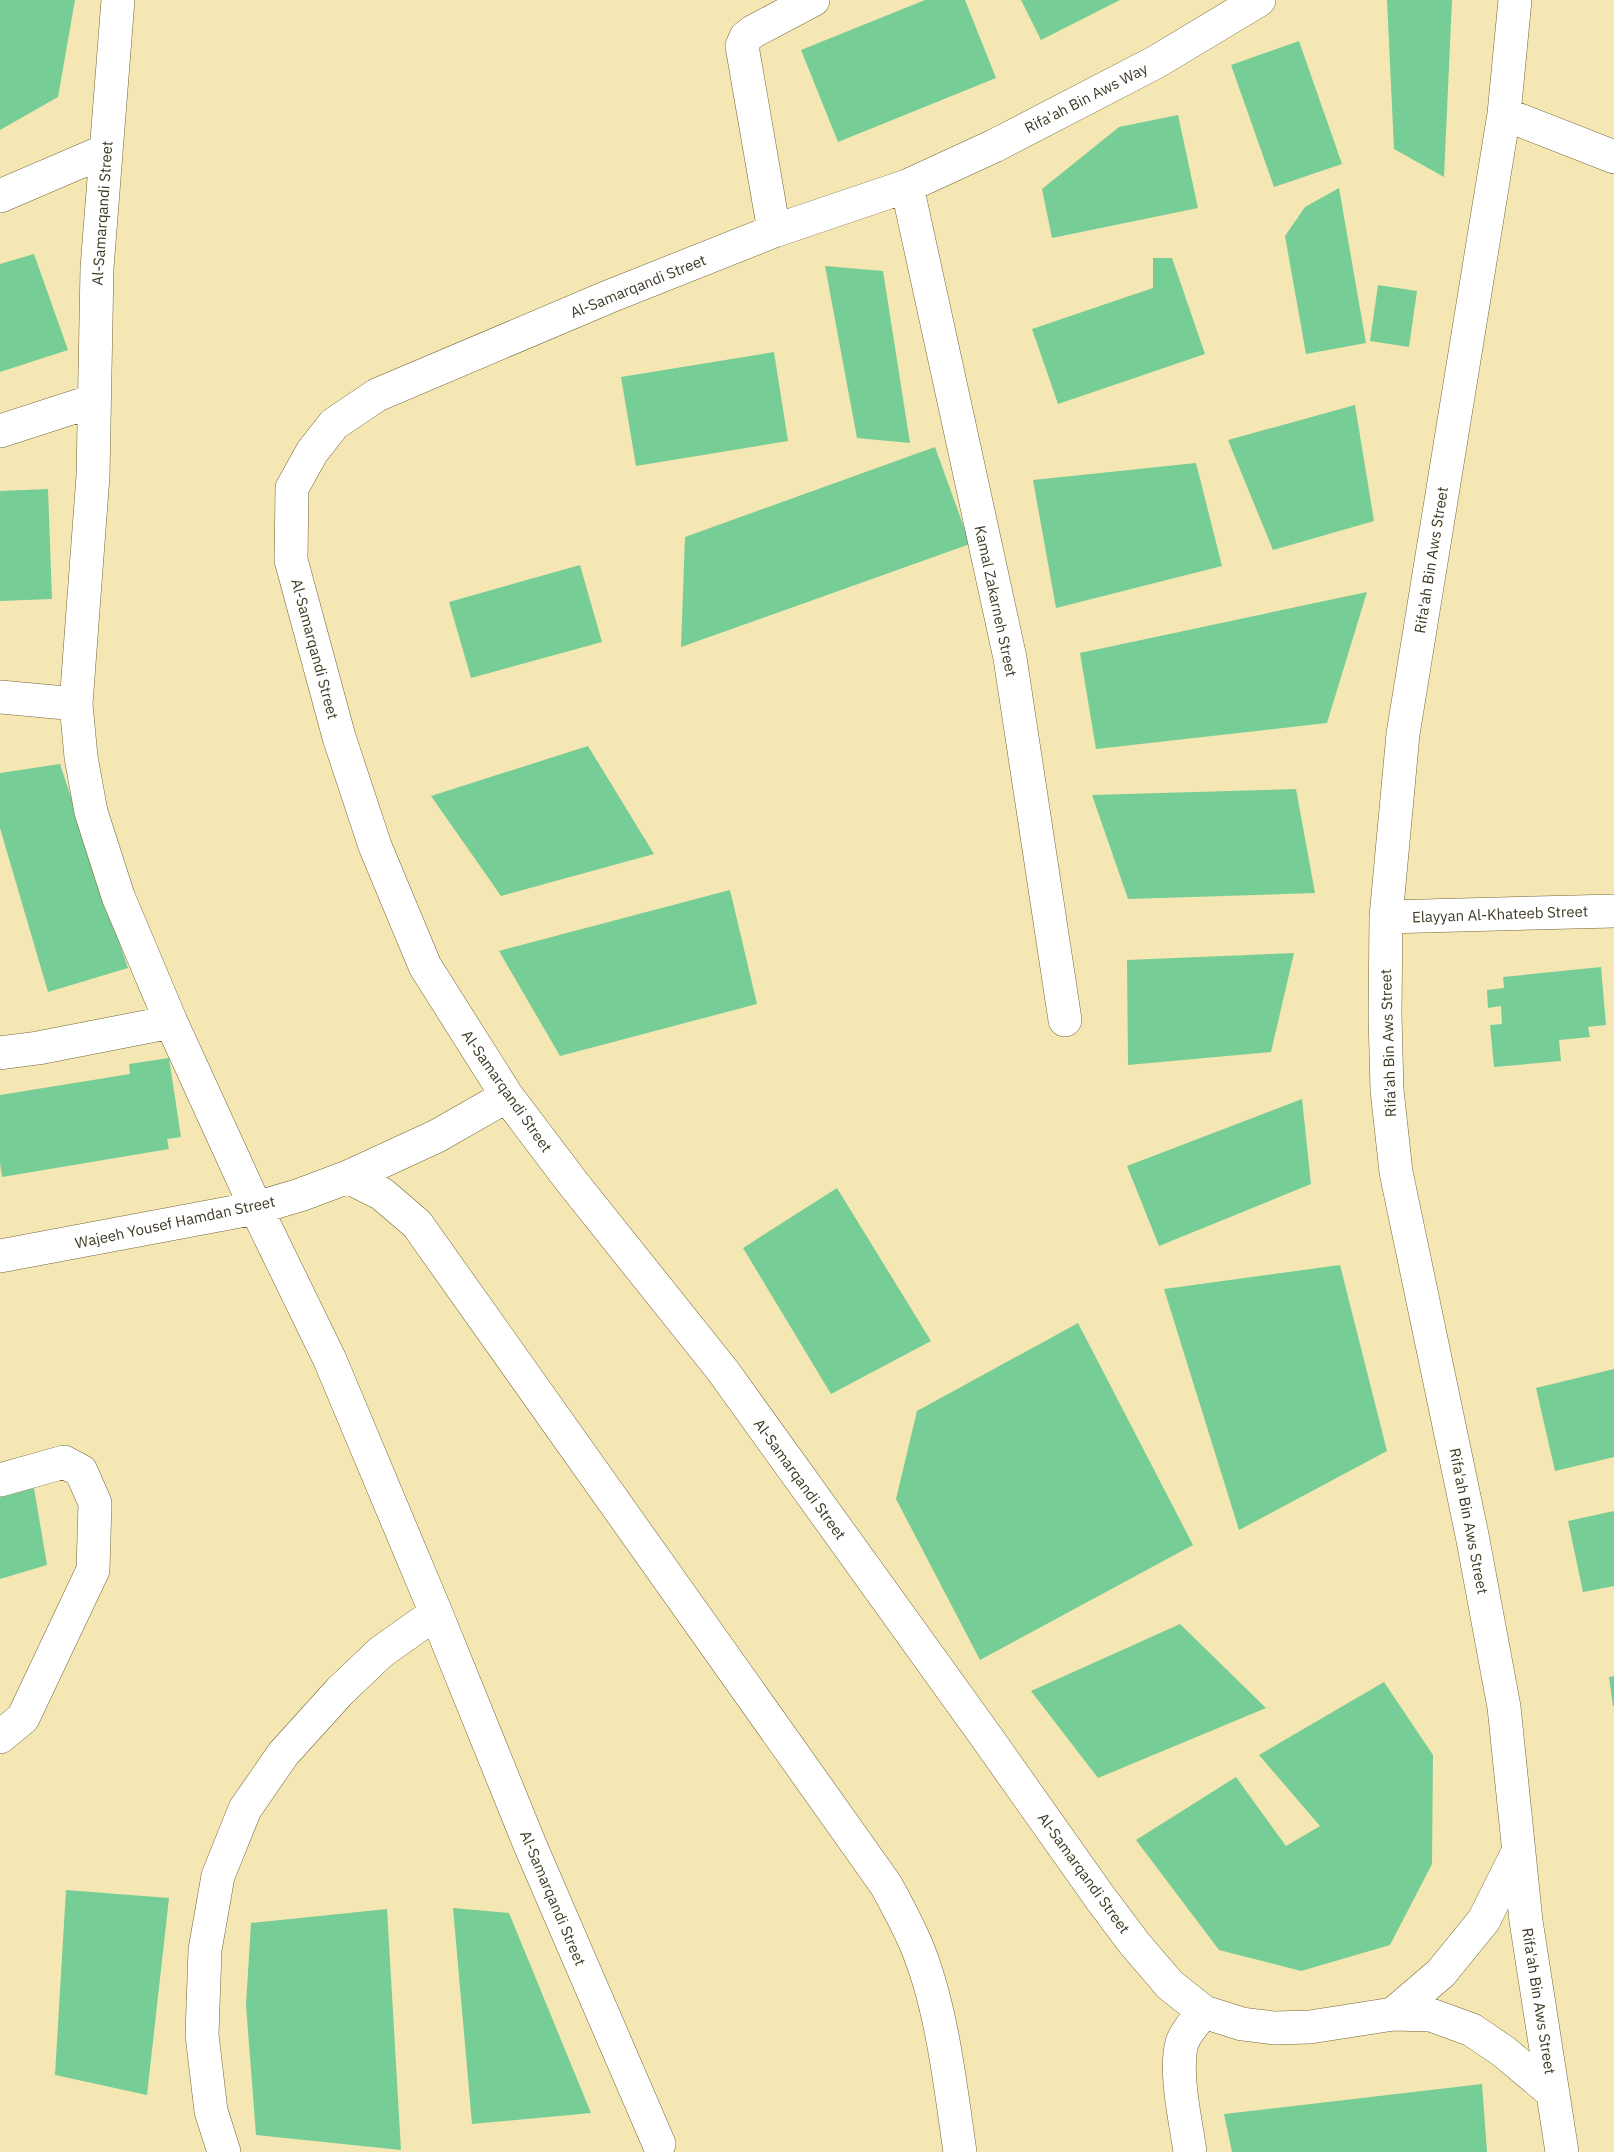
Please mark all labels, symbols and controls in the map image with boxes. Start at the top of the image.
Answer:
street label: Rifa'ah Bin Aws Way [1021,58,1151,137]
street label: Al-Samarqandi Street [87,140,117,286]
street label: Al-Samarqandi Street [567,250,709,322]
street label: Rifa'ah Bin Aws Street [1410,485,1452,635]
street label: Kamal Zakarneh Street [971,524,1021,678]
street label: Al-Samarqandi Street [287,577,343,721]
street label: Elayyan Al-Khateeb Street [1412,901,1588,927]
street label: Rifa'ah Bin Aws Street [1376,969,1400,1117]
street label: Al-Samarqandi Street [458,1026,556,1156]
street label: Wajeeh Yousef Hamdan Street [73,1191,277,1253]
street label: Al-Samarqandi Street [750,1415,850,1543]
street label: Rifa'ah Bin Aws Street [1446,1446,1492,1596]
street label: Al-Samarqandi Street [1034,1809,1134,1937]
street label: Al-Samarqandi Street [516,1828,590,1968]
street label: Rifa'ah Bin Aws Street [1518,1926,1560,2076]

